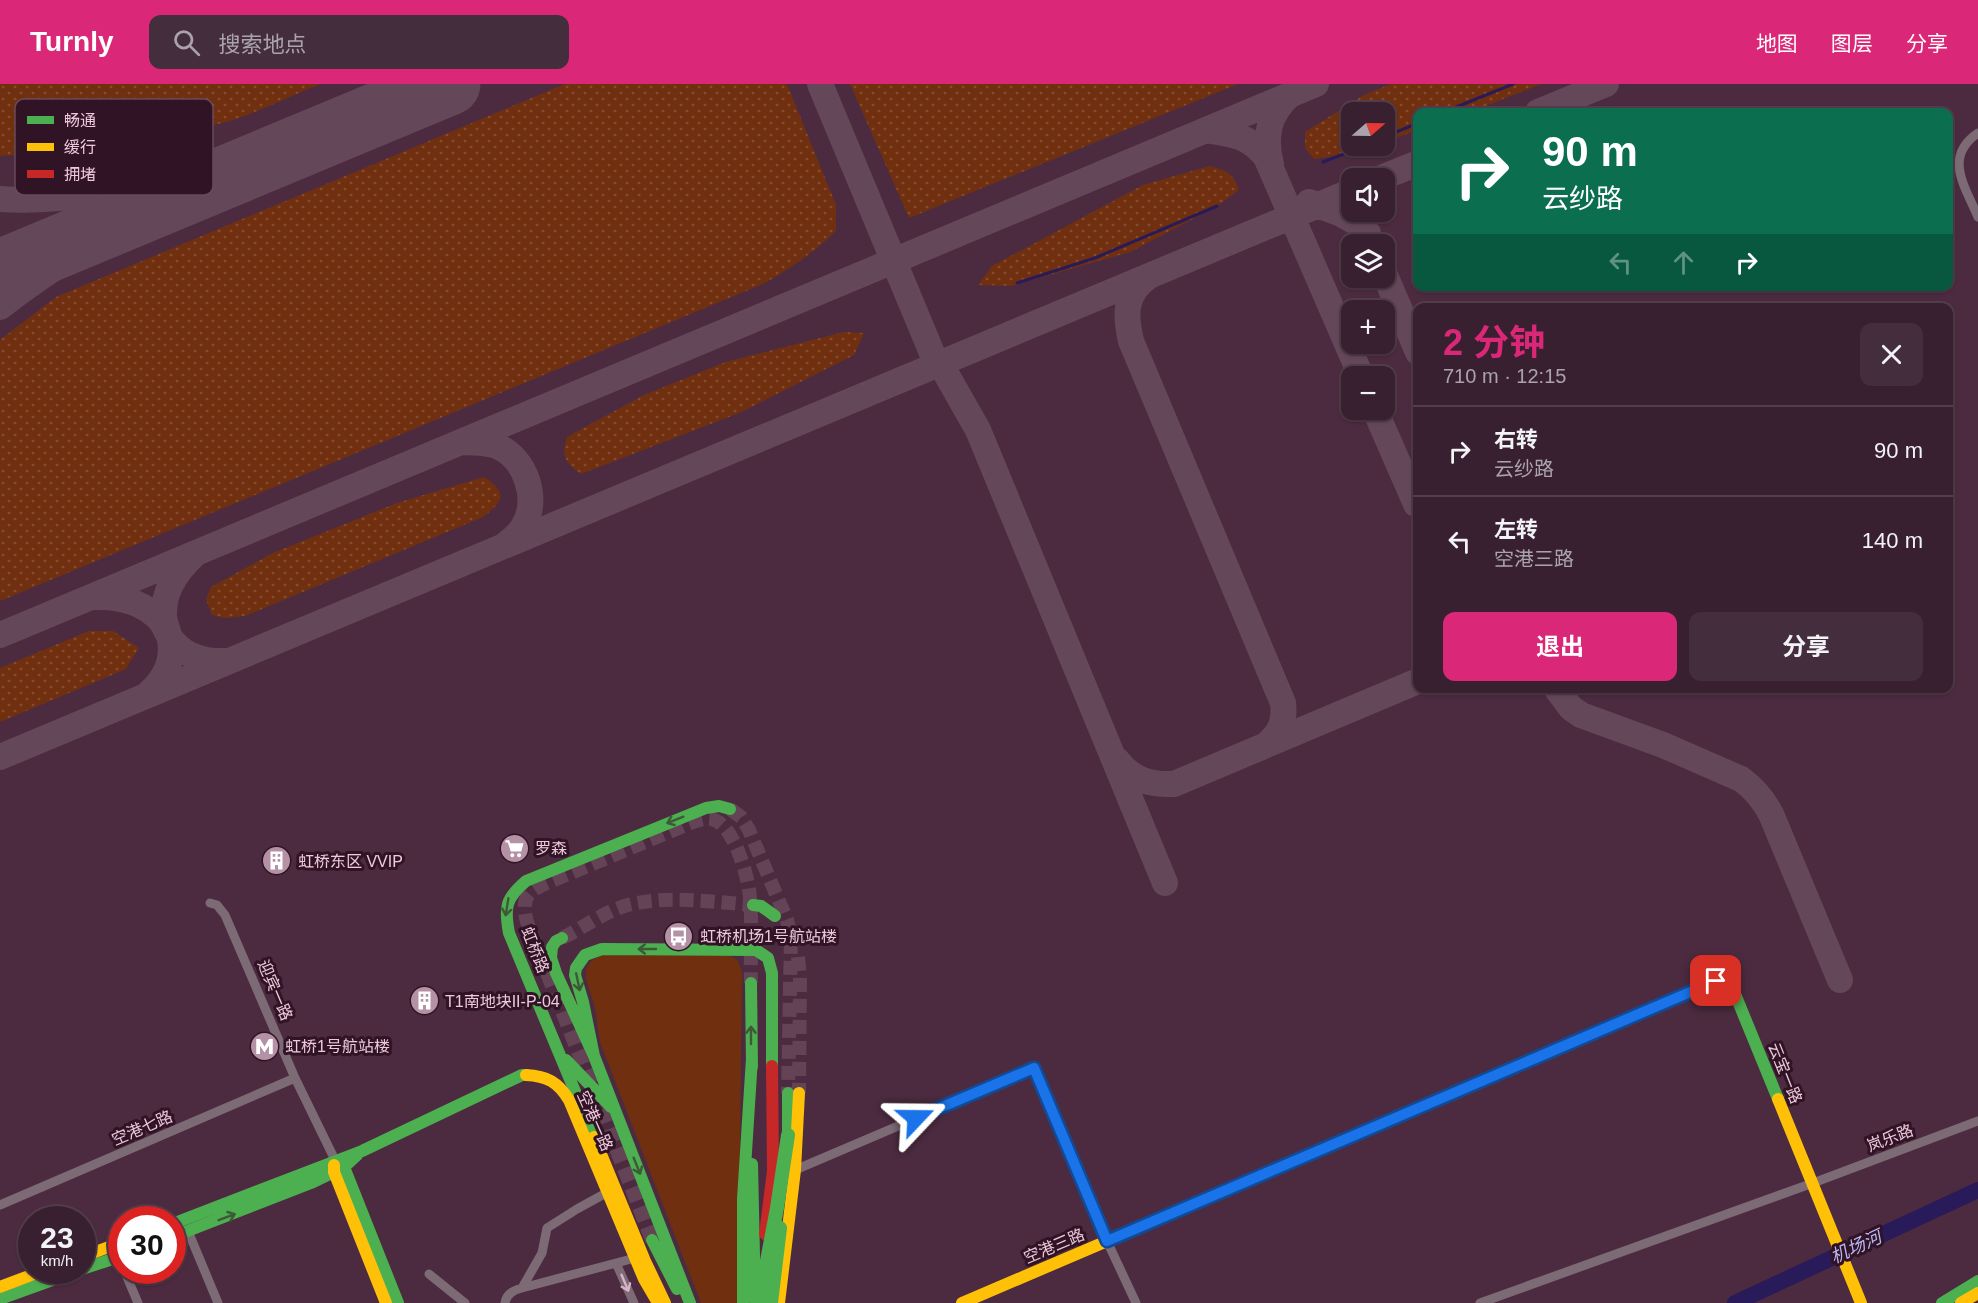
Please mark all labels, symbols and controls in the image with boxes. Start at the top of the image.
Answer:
search box [149,15,569,69]
text: Turnly [30,26,113,57]
icon: search [170,26,203,59]
text: 搜索地点 [218,32,307,57]
text: 地图 [1756,32,1798,55]
text: 图层 [1831,32,1873,55]
text: 分享 [1906,32,1948,55]
legend [15,99,213,195]
north arrow [1341,102,1395,156]
map controls [1341,102,1395,420]
text: 畅通 [64,112,96,129]
text: 90 m [1542,128,1638,175]
icon: right [1443,132,1521,210]
text: 缓行 [64,139,96,156]
text: 拥堵 [64,166,96,183]
button: sound [1341,168,1395,222]
text: 云纱路 [1542,184,1623,214]
button: layers [1341,234,1395,288]
icon: left [1604,246,1637,279]
icon: ahead [1667,246,1700,279]
icon: right [1730,246,1763,279]
button: + [1341,300,1395,354]
text: 2 分钟 [1443,322,1545,363]
button: close [1860,323,1923,386]
text: 710 m · 12:15 [1443,365,1566,387]
button: − [1341,366,1395,420]
text: 右转 [1494,427,1538,452]
icon: right [1443,435,1476,468]
text: 90 m [1874,438,1923,463]
text: 云纱路 [1494,458,1554,480]
text: 左转 [1494,517,1538,542]
icon: left [1443,525,1476,558]
text: 140 m [1862,528,1923,553]
text: 空港三路 [1494,548,1574,570]
button: 退出 [1443,612,1677,681]
button: 分享 [1689,612,1923,681]
one-way arrow [666,815,685,826]
supermarket icon: 罗森 [498,832,530,864]
place label: 罗森 [535,840,567,857]
building icon: 虹桥东区 VVIP [261,845,293,877]
place label: 虹桥东区 VVIP [298,853,403,870]
one-way arrow [502,897,513,917]
bus stop icon: 虹桥机场1号航站楼 [663,920,695,952]
street label: 虹桥路 [518,925,552,975]
place label: 虹桥机场1号航站楼 [700,928,837,945]
one-way arrow [637,943,657,955]
pin [1690,955,1741,1006]
street label: 迎宾一路 [255,957,295,1023]
icon: arrive [1699,964,1732,997]
one-way arrow [573,972,584,991]
building icon: T1南地块II-P-04 [408,985,440,1017]
place label: T1南地块II-P-04 [445,993,560,1010]
one-way arrow [745,1025,757,1045]
metro station icon: 虹桥1号航站楼 [248,1030,280,1062]
place label: 虹桥1号航站楼 [285,1038,390,1055]
street label: 云宝一路 [1765,1040,1805,1106]
position arrow [884,1086,948,1150]
street label: 空港一路 [574,1088,616,1154]
street label: 空港七路 [109,1108,175,1148]
street label: 岚乐路 [1865,1121,1915,1155]
one-way arrow [632,1156,643,1175]
speed limit sign: 30 [108,1206,186,1284]
one-way arrow [217,1210,236,1221]
text: 23 [40,1221,74,1254]
water label: 机场河 [1827,1225,1887,1267]
street label: 空港三路 [1021,1226,1087,1266]
text: km/h [41,1252,73,1269]
one-way arrow [620,1273,631,1291]

